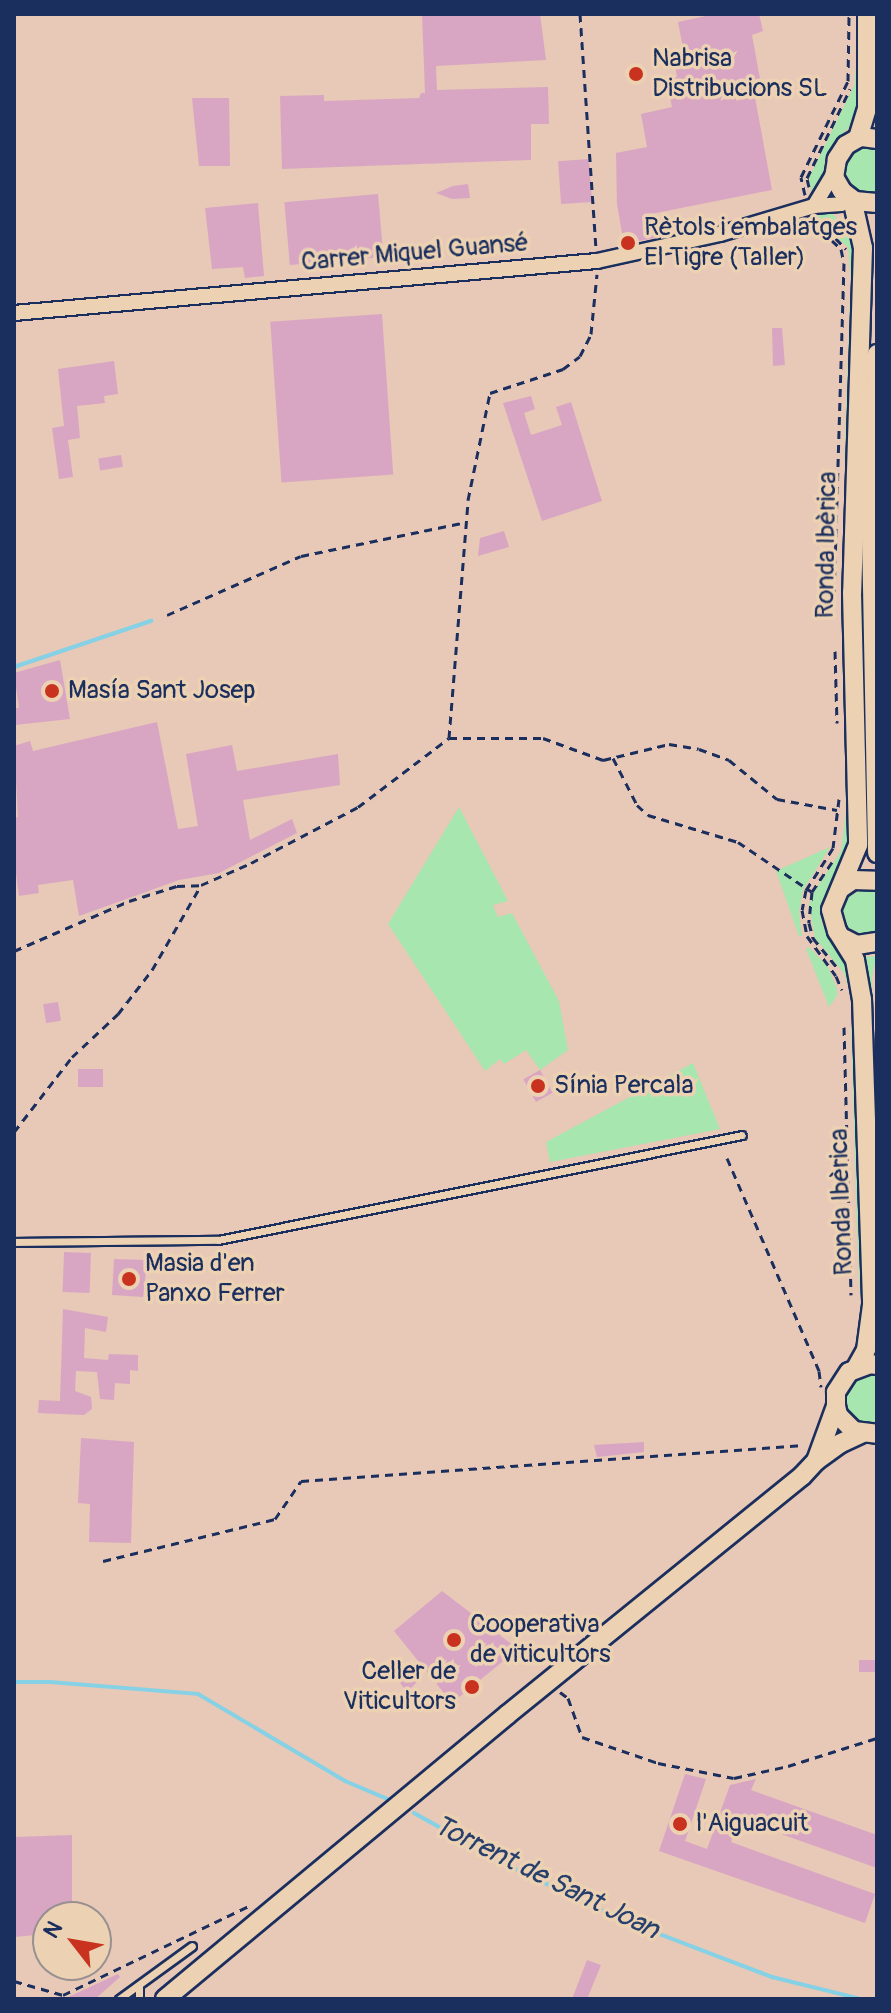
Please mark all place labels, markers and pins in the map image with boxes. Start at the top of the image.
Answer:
place label: Nabrisa Distribucions SL [652,43,828,104]
marker: Nabrisa Distribucions SL [627,65,645,83]
place label: Rètols i embalatges El Tigre (Taller) [644,212,857,274]
marker: Rètols i embalatges El Tigre (Taller) [619,234,637,252]
place label: Masía Sant Josep [68,675,256,707]
marker: Masía Sant Josep [43,682,61,700]
place label: Sínia Percala [554,1070,694,1102]
marker: Sínia Percala [529,1077,547,1095]
place label: Masia d'en Panxo Ferrer [145,1248,285,1310]
marker: Masia d'en Panxo Ferrer [120,1270,138,1288]
place label: Cooperativa de viticultors [470,1609,611,1670]
marker: Cooperativa de viticultors [445,1631,463,1649]
place label: Celler de Viticultors [343,1656,456,1718]
marker: Celler de Viticultors [463,1678,481,1696]
place label: l'Aiguacuit [696,1808,808,1840]
marker: l'Aiguacuit [671,1815,689,1833]

